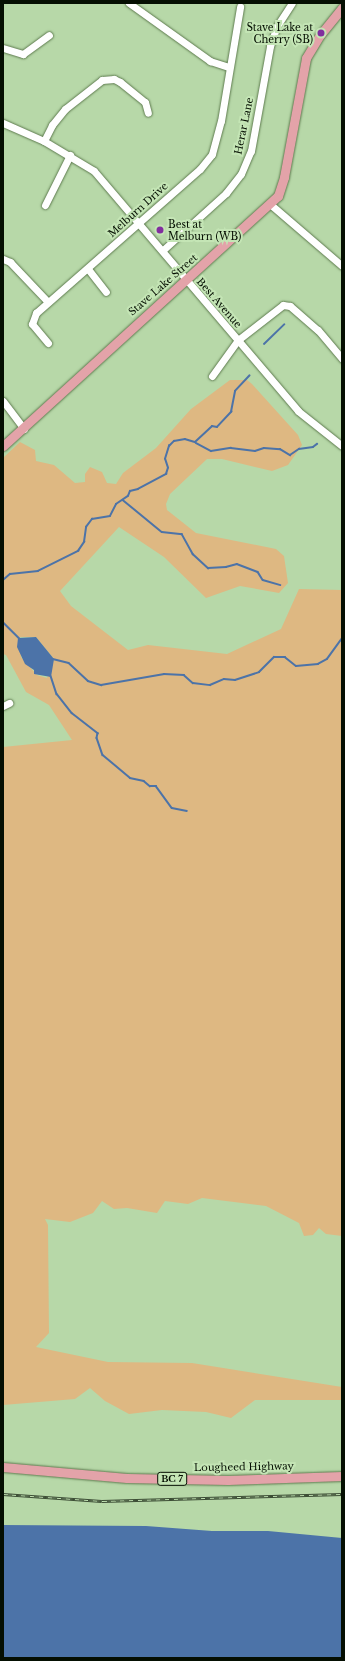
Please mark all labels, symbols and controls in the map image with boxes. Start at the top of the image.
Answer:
place label: Stave Lake at Cherry (SB) [246,21,313,44]
marker: Stave Lake at Cherry (SB) [316,28,326,38]
street label: Herar Lane [232,96,256,156]
street label: Melburn Drive [106,180,170,240]
place label: Best at Melburn (WB) [168,218,241,242]
marker: Best at Melburn (WB) [155,225,165,235]
street label: Stave Lake Street [126,252,200,318]
street label: Best Avenue [194,275,244,331]
street label: Lougheed Highway [194,1460,294,1474]
road number: BC 7 [157,1472,187,1486]

